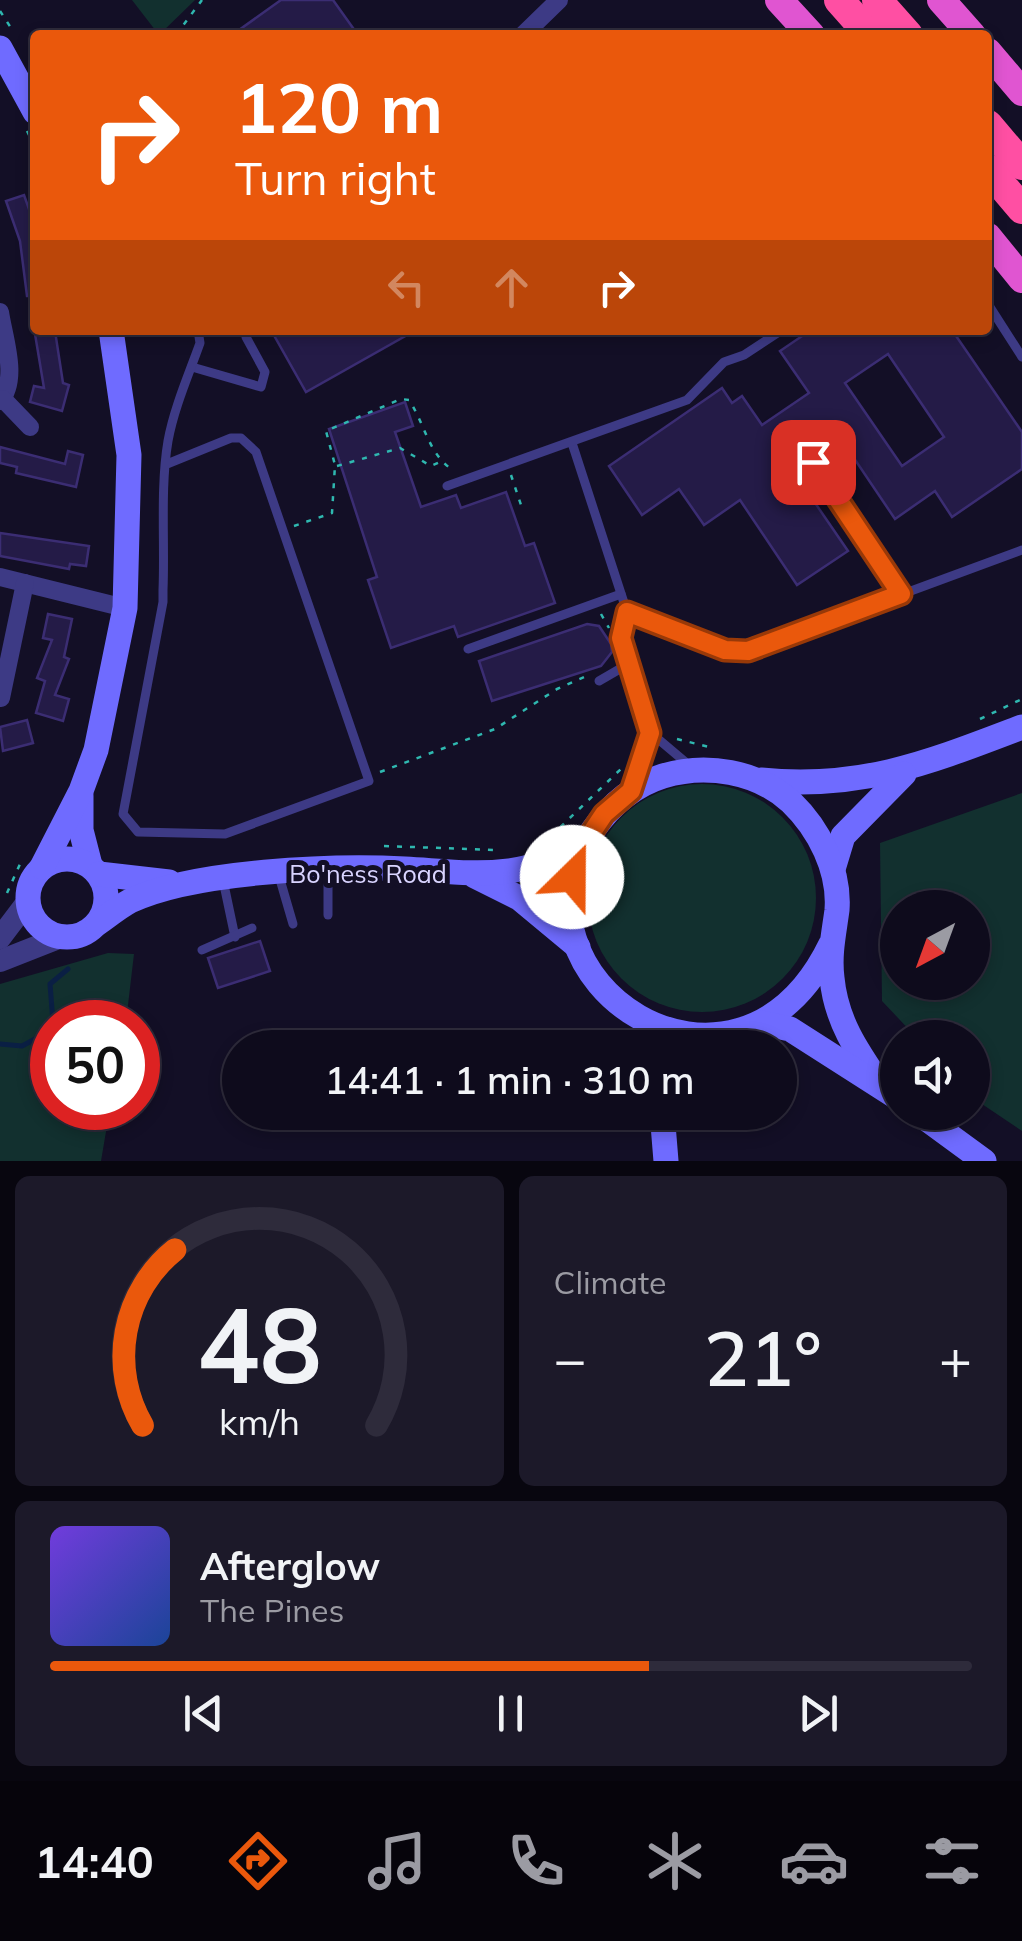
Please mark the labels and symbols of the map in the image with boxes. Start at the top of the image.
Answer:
pin [771,420,856,505]
position arrow [520,825,624,929]
street label: Bo'ness Road [289,858,447,889]
north arrow [880,890,990,1000]
speed limit sign: 50 [30,1000,160,1130]

